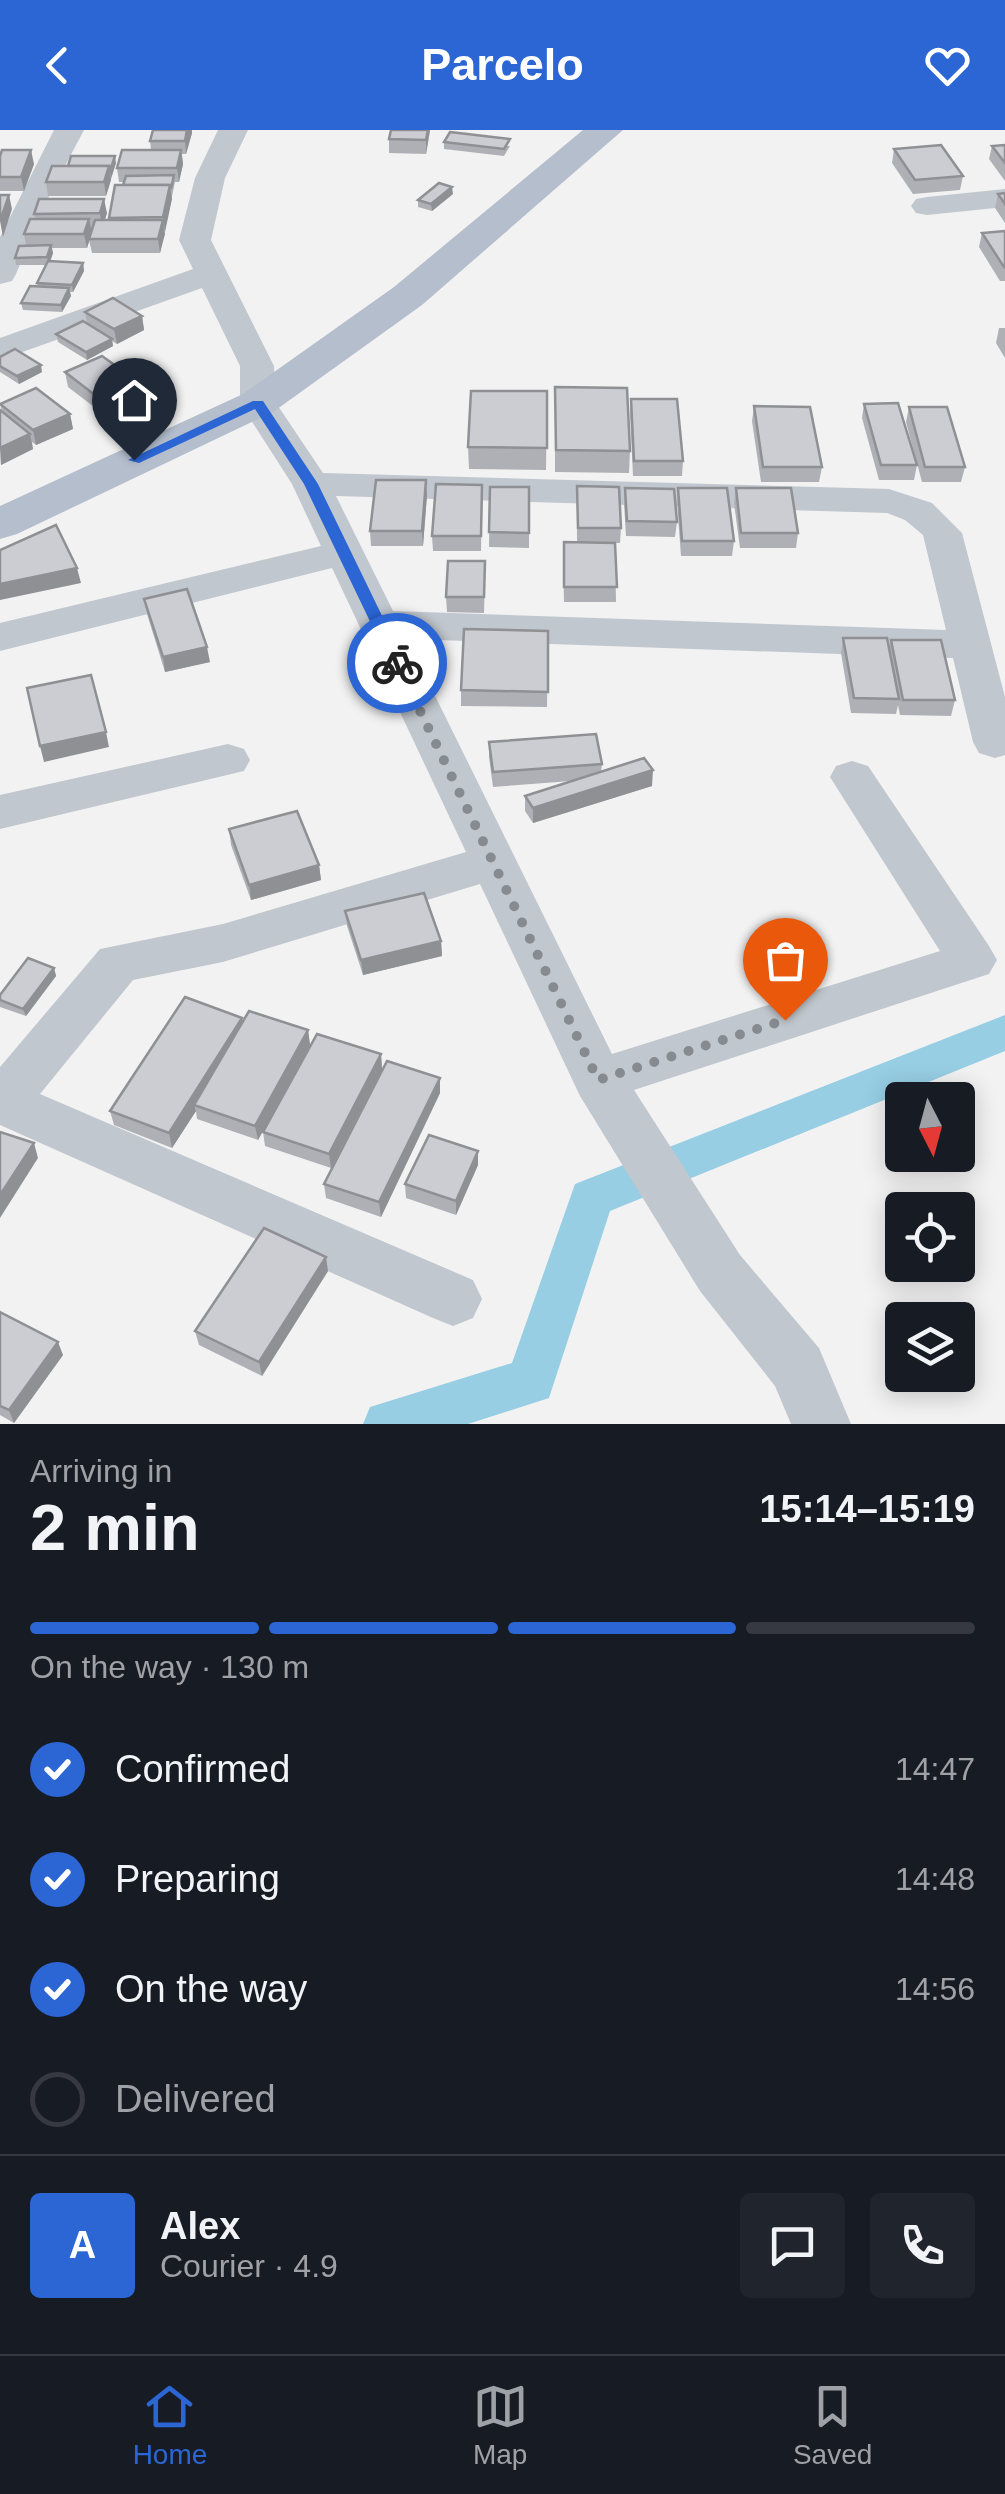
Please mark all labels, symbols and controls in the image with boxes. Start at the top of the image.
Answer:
icon: back [30,38,85,93]
icon: heart [920,38,975,93]
text: Parcelo [421,39,584,90]
pin [92,358,177,461]
icon: home [107,373,162,428]
courier [347,613,447,713]
icon: bike [370,636,425,691]
pin [743,918,828,1021]
icon: bag [758,933,813,988]
north arrow [885,1082,975,1172]
map controls [885,1082,975,1392]
button: locate [885,1192,975,1282]
button: layers [885,1302,975,1392]
text: Arriving in [30,1453,172,1489]
text: 15:14–15:19 [759,1488,975,1530]
text: 2 min [30,1491,200,1564]
text: On the way · 130 m [30,1649,309,1685]
icon: check [30,1742,85,1797]
text: Confirmed [115,1748,290,1790]
text: 14:47 [895,1751,975,1787]
icon: check [30,1852,85,1907]
text: Preparing [115,1858,280,1900]
text: 14:48 [895,1861,975,1897]
icon: check [30,1962,85,2017]
text: On the way [115,1968,307,2010]
text: 14:56 [895,1971,975,2007]
text: Delivered [115,2078,276,2120]
button: chat [740,2193,845,2298]
button: phone [870,2193,975,2298]
text: Alex [160,2205,240,2247]
text: A [69,2224,96,2266]
text: Courier · 4.9 [160,2248,338,2284]
tab: Home [133,2379,207,2471]
tab: Map [473,2379,528,2471]
tab: Saved [793,2379,872,2471]

